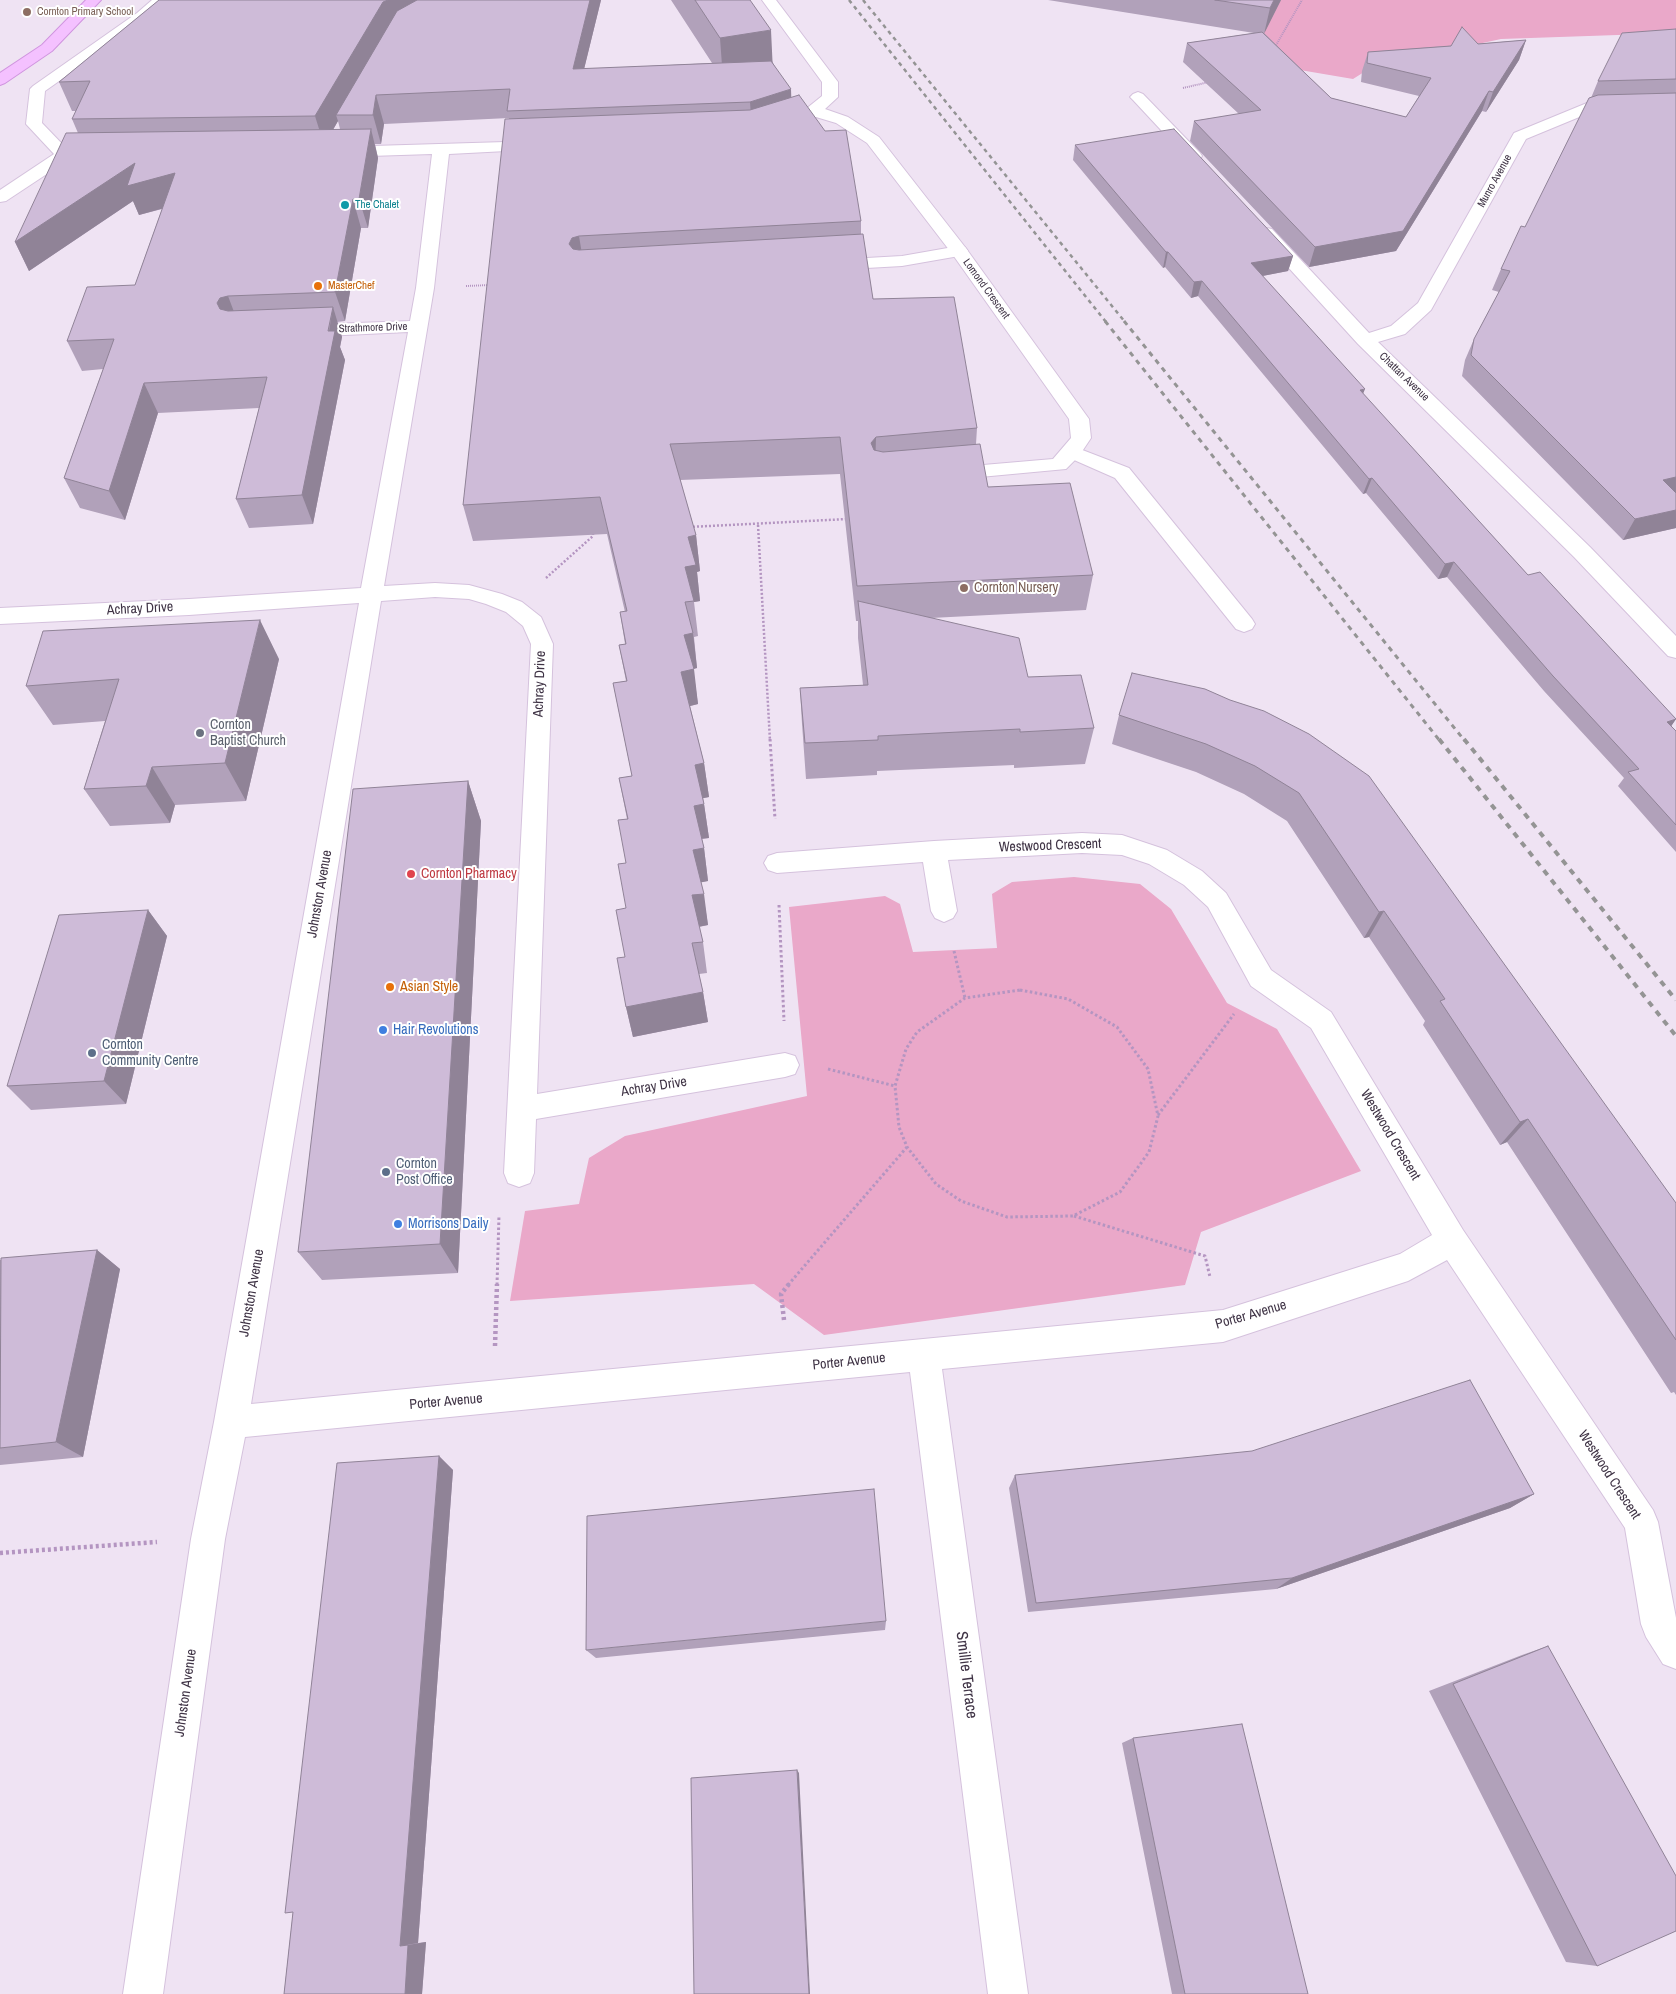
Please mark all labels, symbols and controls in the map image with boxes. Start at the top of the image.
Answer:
place label: Cornton Primary School [37,5,133,19]
marker: Cornton Primary School [21,6,33,18]
street label: Munro Avenue [1475,152,1515,210]
place label: The Chalet [355,198,399,212]
marker: The Chalet [339,199,351,211]
street label: Lomond Crescent [960,256,1012,322]
place label: MasterChef [328,279,375,293]
marker: MasterChef [312,280,324,292]
street label: Strathmore Drive [338,320,408,336]
street label: Chattan Avenue [1376,350,1432,404]
place label: Cornton Nursery [974,580,1058,596]
marker: Cornton Nursery [958,582,970,594]
street label: Achray Drive [106,599,174,619]
street label: Achray Drive [530,651,550,717]
place label: Cornton Baptist Church [210,717,286,750]
marker: Cornton Baptist Church [194,727,206,739]
street label: Westwood Crescent [998,836,1102,856]
street label: Johnston Avenue [304,849,336,939]
place label: Cornton Pharmacy [421,866,517,882]
marker: Cornton Pharmacy [405,868,417,880]
place label: Asian Style [400,979,458,995]
marker: Asian Style [384,981,396,993]
place label: Hair Revolutions [393,1022,478,1038]
marker: Hair Revolutions [377,1024,389,1036]
place label: Cornton Community Centre [102,1037,198,1070]
marker: Cornton Community Centre [86,1047,98,1059]
street label: Achray Drive [620,1074,688,1100]
street label: Westwood Crescent [1356,1087,1424,1183]
place label: Cornton Post Office [396,1156,453,1188]
marker: Cornton Post Office [380,1166,392,1178]
place label: Morrisons Daily [408,1216,488,1232]
marker: Morrisons Daily [392,1218,404,1230]
street label: Johnston Avenue [236,1248,268,1338]
street label: Porter Avenue [1214,1297,1288,1333]
street label: Porter Avenue [812,1350,886,1374]
street label: Porter Avenue [409,1390,483,1414]
street label: Westwood Crescent [1574,1427,1644,1523]
street label: Smillie Terrace [951,1630,981,1720]
street label: Johnston Avenue [172,1648,200,1738]

